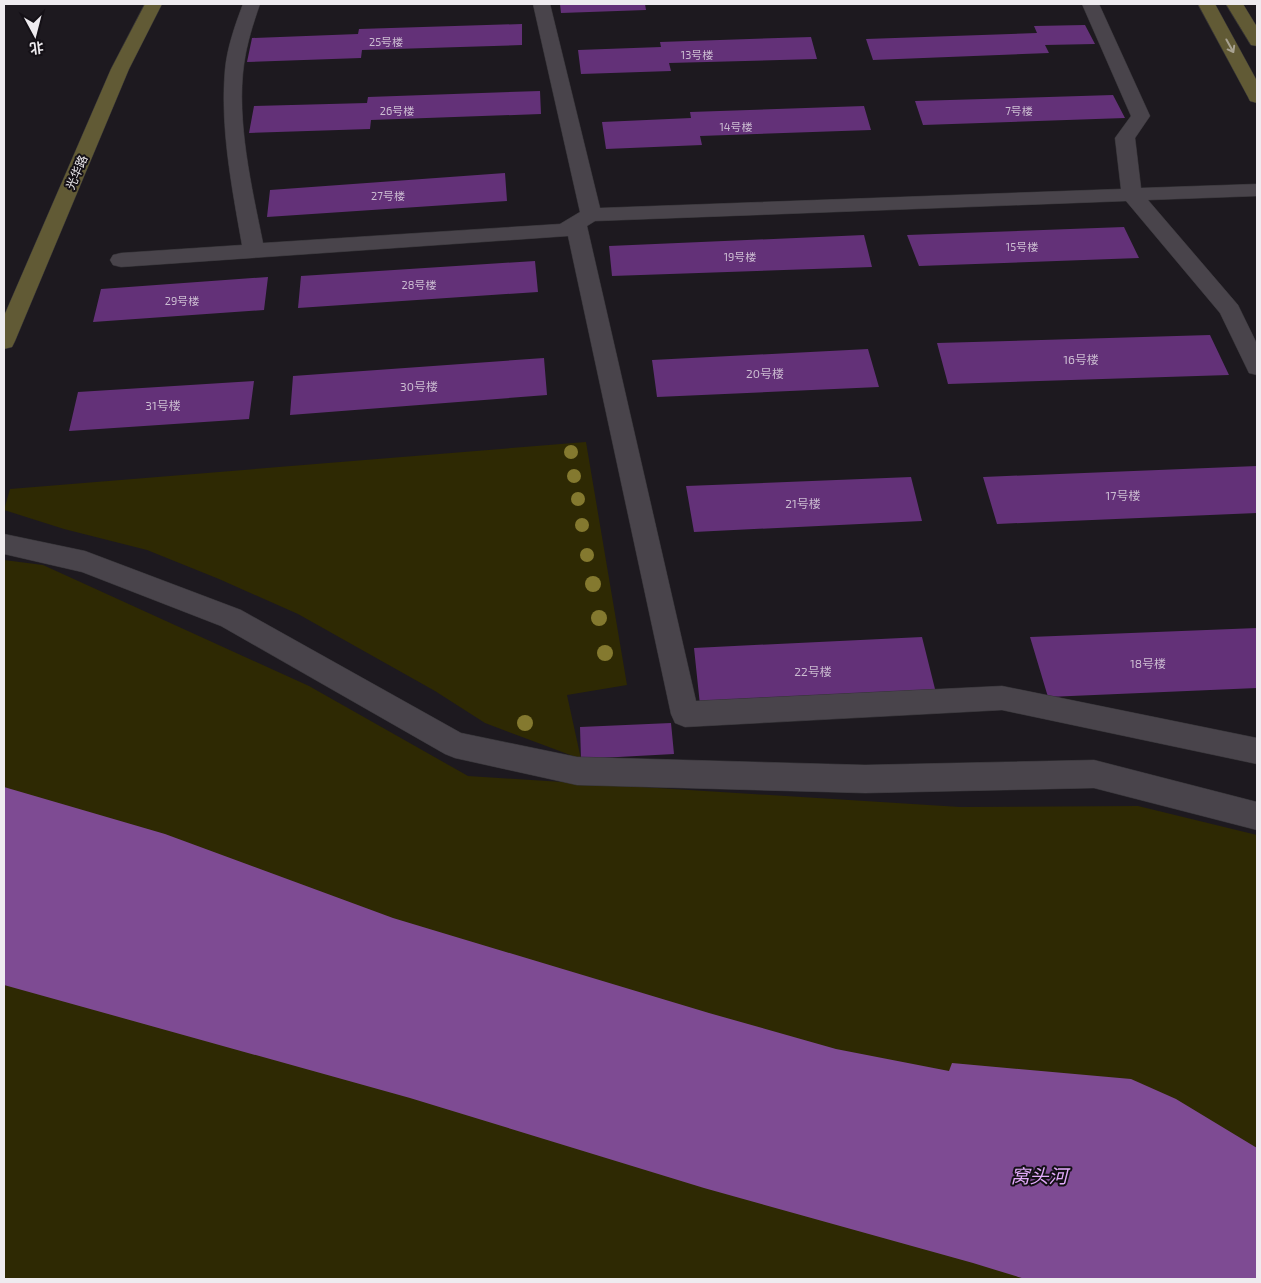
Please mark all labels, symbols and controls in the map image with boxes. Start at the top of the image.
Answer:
north arrow [10,10,60,60]
house number: 25号楼 [369,35,403,48]
text: 北 [29,39,45,58]
one-way arrow [1225,39,1235,53]
house number: 13号楼 [681,48,713,61]
house number: 26号楼 [380,104,414,117]
house number: 7号楼 [1005,104,1033,117]
house number: 14号楼 [719,120,753,133]
street label: 光华路 [63,153,89,191]
house number: 27号楼 [371,189,405,202]
house number: 15号楼 [1006,240,1038,253]
house number: 19号楼 [724,250,756,263]
house number: 28号楼 [402,278,436,291]
house number: 29号楼 [165,294,199,307]
house number: 16号楼 [1063,352,1099,366]
house number: 20号楼 [746,366,784,380]
house number: 30号楼 [400,379,438,393]
house number: 31号楼 [145,398,181,412]
house number: 17号楼 [1106,488,1140,502]
house number: 21号楼 [785,496,821,510]
house number: 18号楼 [1130,656,1166,670]
house number: 22号楼 [794,664,832,678]
water label: 窝头河 [1010,1164,1071,1187]

